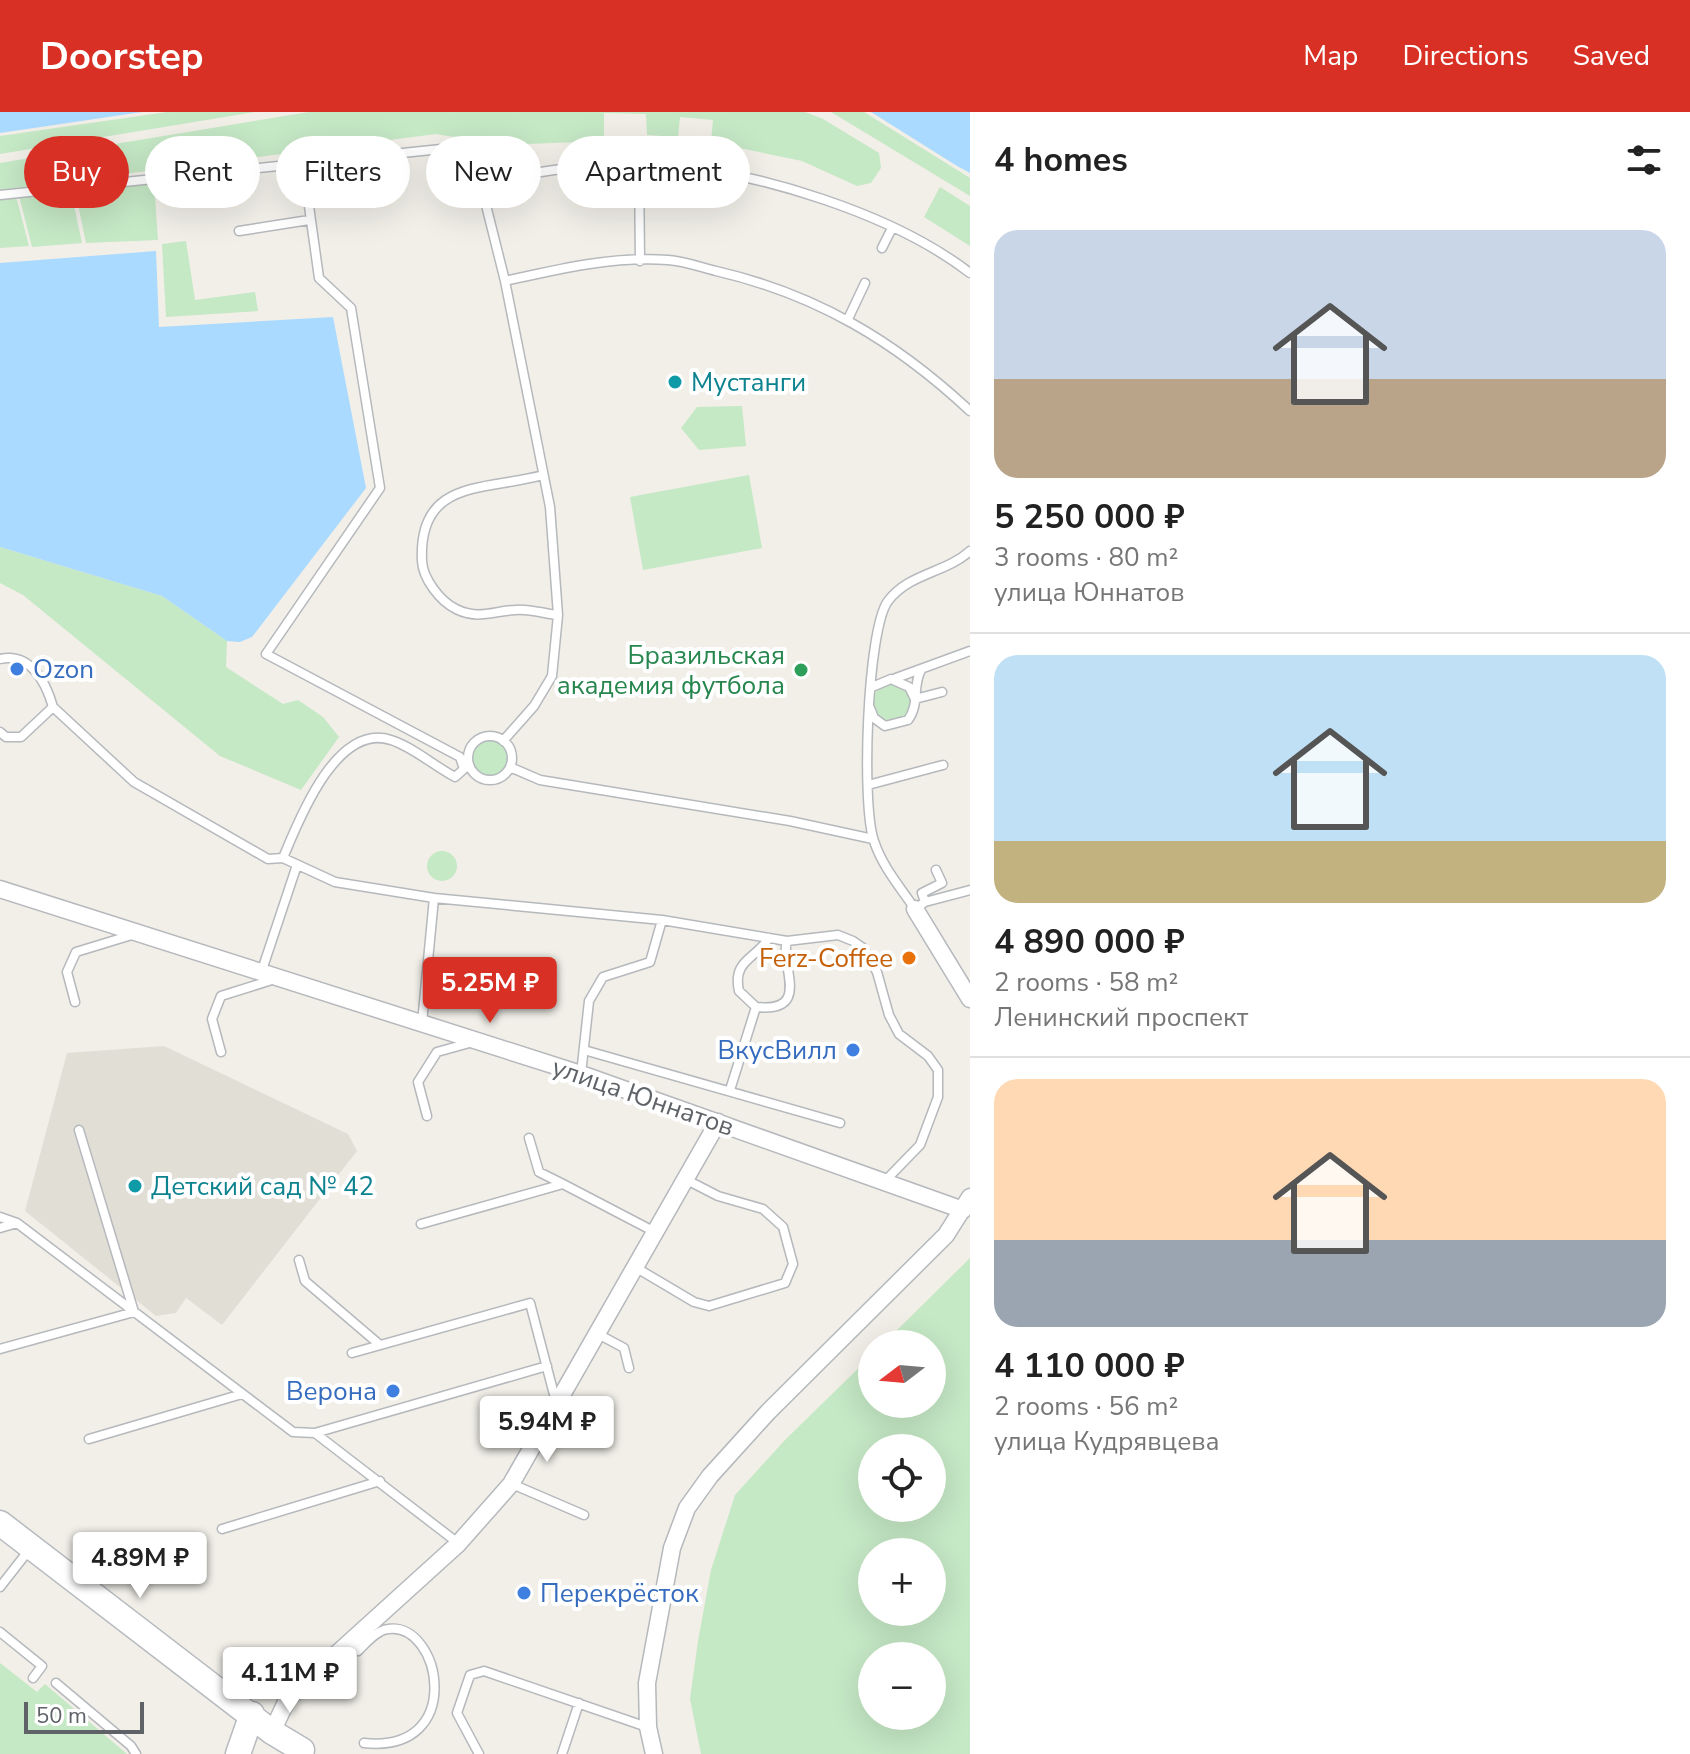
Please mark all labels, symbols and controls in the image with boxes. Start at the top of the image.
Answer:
text: Doorstep [40,31,204,82]
text: Map [1303,37,1358,75]
text: Directions [1402,37,1529,75]
text: Saved [1573,37,1650,75]
chip: Buy [24,136,129,208]
chip: Rent [145,136,260,208]
chip: Filters [276,136,410,208]
chip: New [426,136,541,208]
chip: Apartment [557,136,750,208]
text: 4 homes [994,137,1128,183]
icon: filters [1622,138,1666,182]
icon: home [1258,282,1402,426]
place label: Мустанги [691,365,806,400]
marker: Мустанги [666,373,684,391]
text: 5 250 000 ₽ [994,494,1185,540]
text: 3 rooms · 80 m² [994,540,1178,575]
text: улица Юннатов [994,575,1185,610]
place label: Бразильская академия футбола [557,638,785,703]
place label: Ozon [33,652,94,687]
marker: Ozon [8,660,26,678]
marker: Бразильская академия футбола [792,661,810,679]
icon: home [1258,707,1402,851]
text: 4 890 000 ₽ [994,919,1185,965]
place label: Ferz-Coffee [759,941,893,976]
marker: Ferz-Coffee [900,949,918,967]
pin: 5.25M ₽ [416,957,564,1025]
text: 5.25M ₽ [441,965,539,1000]
text: 2 rooms · 58 m² [994,965,1178,1000]
text: Ленинский проспект [994,1000,1248,1035]
place label: ВкусВилл [717,1033,837,1068]
marker: ВкусВилл [844,1041,862,1059]
street label: улица Юннатов [547,1049,739,1145]
icon: home [1258,1131,1402,1275]
place label: Детский сад № 42 [151,1169,374,1204]
marker: Детский сад № 42 [126,1177,144,1195]
north arrow [858,1330,946,1418]
map controls [858,1330,946,1730]
text: 4 110 000 ₽ [994,1343,1185,1389]
place label: Верона [286,1374,377,1409]
marker: Верона [384,1382,402,1400]
text: 2 rooms · 56 m² [994,1389,1178,1424]
pin: 5.94M ₽ [473,1396,621,1464]
text: 5.94M ₽ [498,1404,596,1439]
text: улица Кудрявцева [994,1424,1219,1459]
button: locate [858,1434,946,1522]
pin: 4.89M ₽ [66,1532,214,1600]
button: + [858,1538,946,1626]
text: 4.89M ₽ [91,1540,189,1575]
place label: Перекрёсток [540,1576,699,1611]
marker: Перекрёсток [515,1584,533,1602]
button: − [858,1642,946,1730]
pin: 4.11M ₽ [216,1647,364,1715]
text: 4.11M ₽ [241,1655,339,1690]
scale bar [24,1698,144,1734]
text: 50 m [36,1701,87,1731]

